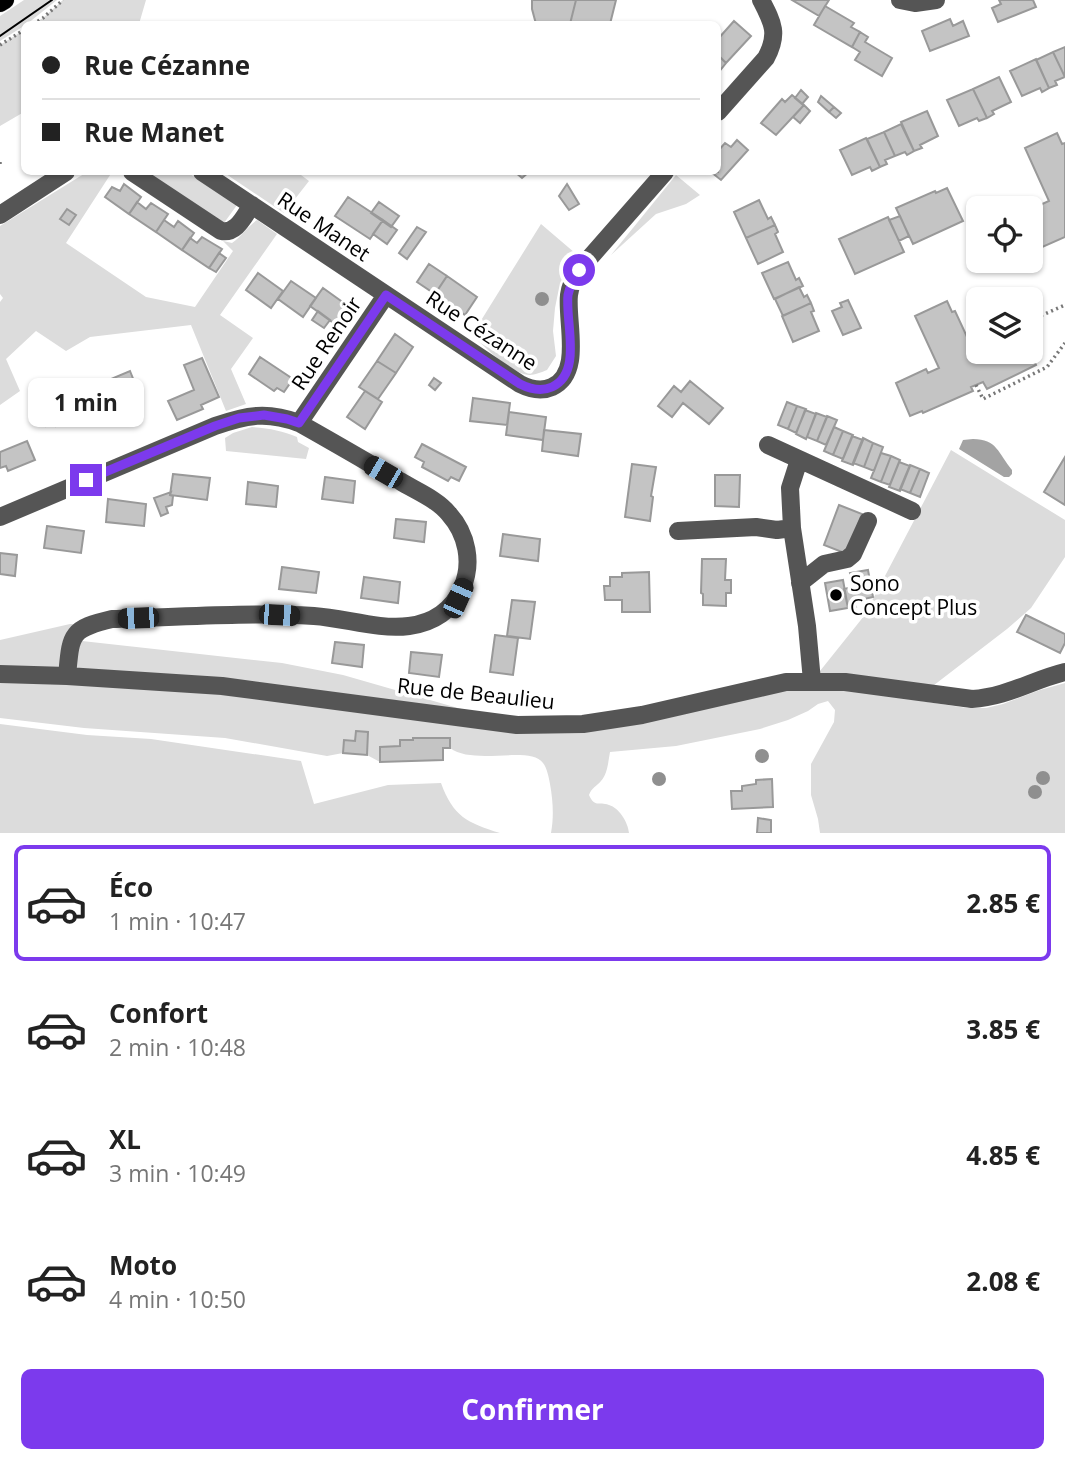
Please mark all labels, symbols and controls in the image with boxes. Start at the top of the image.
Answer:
text: Rue Cézanne [84,47,250,83]
text: Rue Manet [84,114,224,150]
street label: Rue Manet [272,185,376,267]
map controls [966,196,1043,364]
button: locate [966,196,1043,273]
route start [563,254,595,286]
street label: Rue Cézanne [421,284,543,376]
button: layers [966,287,1043,364]
street label: Rue Renoir [284,290,368,395]
callout: 1 min [28,378,144,428]
text: 1 min [54,386,118,418]
car [360,452,407,492]
route end [70,464,102,496]
place label: Sono Concept Plus [850,569,977,621]
car [440,575,477,621]
marker: Sono Concept Plus [828,587,844,603]
car [258,603,301,627]
car [117,607,160,629]
street label: Rue de Beaulieu [396,671,556,715]
text: Éco [109,869,153,905]
icon: car [25,872,88,935]
text: 2.85 € [966,885,1040,921]
text: 1 min · 10:47 [109,905,246,937]
text: Confort [109,995,208,1031]
icon: car [25,998,88,1061]
text: 3.85 € [966,1011,1040,1047]
text: 2 min · 10:48 [109,1031,246,1063]
text: XL [109,1121,141,1157]
icon: car [25,1124,88,1187]
text: 4.85 € [966,1137,1040,1173]
text: 3 min · 10:49 [109,1157,246,1189]
text: Moto [109,1247,177,1283]
icon: car [25,1250,88,1313]
text: 2.08 € [966,1263,1040,1299]
text: 4 min · 10:50 [109,1283,246,1315]
button: Confirmer [21,1369,1044,1449]

